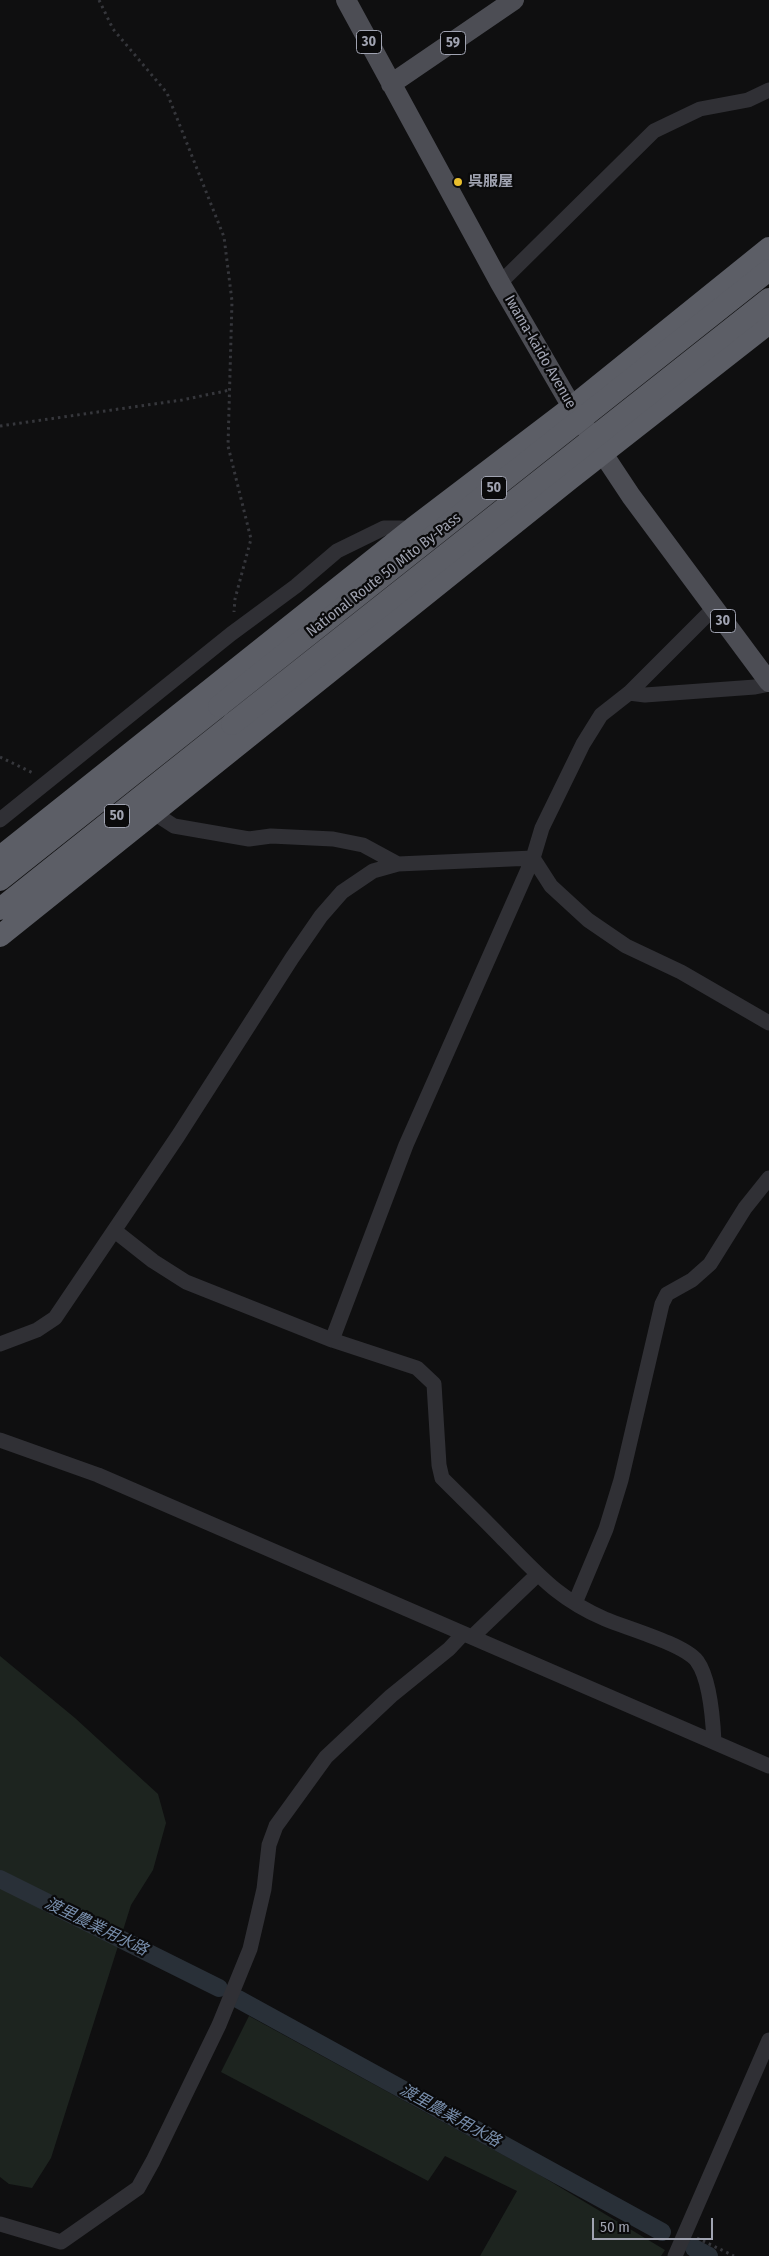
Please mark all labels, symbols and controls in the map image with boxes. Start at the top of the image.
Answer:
road number: 30 [356,31,382,54]
road number: 59 [440,32,466,54]
place label: 呉服屋 [468,173,513,191]
marker: 呉服屋 [452,176,464,188]
street label: Iwama-kaido Avenue [500,292,580,412]
road number: 50 [482,476,506,499]
street label: National Route 50 Mito By-Pass [303,509,465,641]
road number: 30 [710,610,736,632]
road number: 50 [104,804,130,828]
water label: 渡里農業用水路 [41,1894,151,1960]
water label: 渡里農業用水路 [396,2080,504,2152]
scale bar [594,2208,715,2240]
text: 50 m [600,2218,630,2236]

